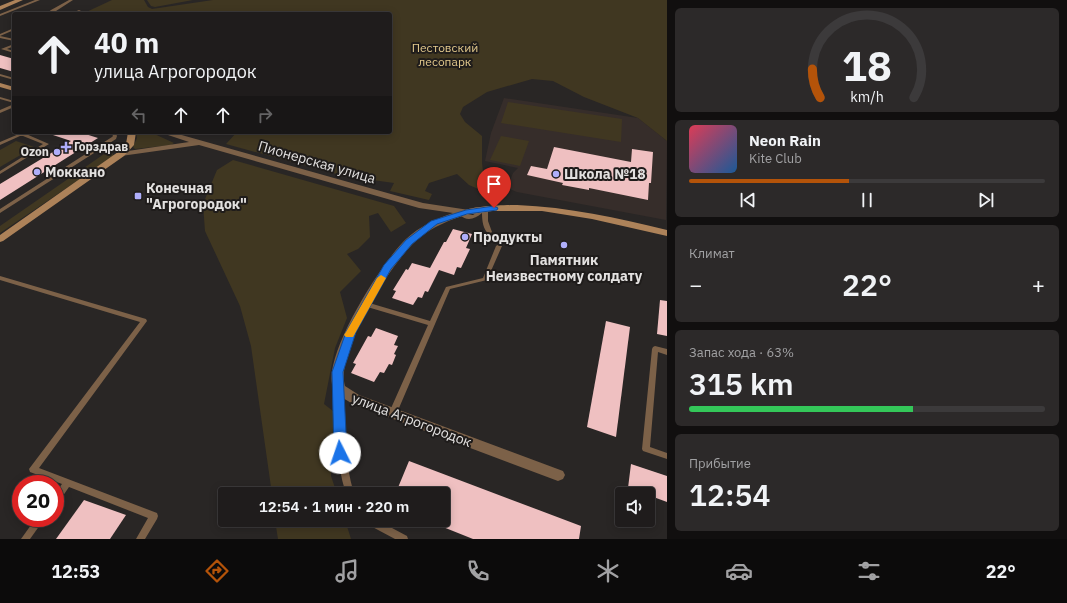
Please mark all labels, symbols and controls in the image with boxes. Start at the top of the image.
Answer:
text: 40 m [94,24,159,61]
icon: ahead [28,28,80,80]
text: 18 [842,38,892,92]
park label: Пестовский лесопарк [412,40,478,69]
text: улица Агрогородок [94,60,257,83]
text: km/h [850,87,884,106]
icon: left [128,104,150,126]
icon: ahead [170,104,192,126]
icon: ahead [212,104,234,126]
icon: right [254,104,276,126]
text: Neon Rain [749,131,821,150]
street label: Пионерская улица [256,137,378,188]
place label: Горздрав [74,139,128,154]
marker: Горздрав [61,142,71,152]
place label: Ozon [20,144,49,159]
marker: Ozon [52,147,62,157]
text: Kite Club [749,150,802,167]
place label: Моккано [45,163,105,181]
place label: Школа №18 [564,165,646,183]
marker: Моккано [32,167,42,177]
pin [477,167,511,208]
marker: Школа №18 [551,169,561,179]
icon: arrive [483,173,505,195]
place label: Конечная "Агрогородок" [146,179,247,213]
icon: previous [737,189,759,211]
icon: pause [856,189,878,211]
icon: next [975,189,997,211]
marker: Конечная "Агрогородок" [133,191,143,201]
place label: Продукты [473,228,542,246]
marker: Продукты [460,232,470,242]
marker: Памятник Неизвестному солдату [559,240,569,250]
text: Климат [689,245,735,262]
place label: Памятник Неизвестному солдату [486,251,643,285]
text: 22° [842,265,892,304]
text: − [689,270,702,299]
text: + [1032,270,1045,299]
text: Запас хода · 63% [689,344,794,361]
text: 315 km [689,364,794,403]
street label: улица Агрогородок [350,389,475,451]
position arrow [319,432,361,474]
text: Прибытие [689,455,751,472]
speed limit sign: 20 [12,475,64,527]
text: 12:54 [689,475,771,514]
map controls [615,487,655,527]
button: sound [615,487,655,527]
text: 12:54 · 1 мин · 220 m [259,497,409,516]
icon: directions [203,557,231,585]
icon: music [333,557,361,585]
icon: phone [464,557,492,585]
icon: climate [594,557,622,585]
icon: car [725,557,753,585]
icon: filters [855,557,883,585]
text: 12:53 [51,560,100,583]
text: 22° [986,560,1016,583]

